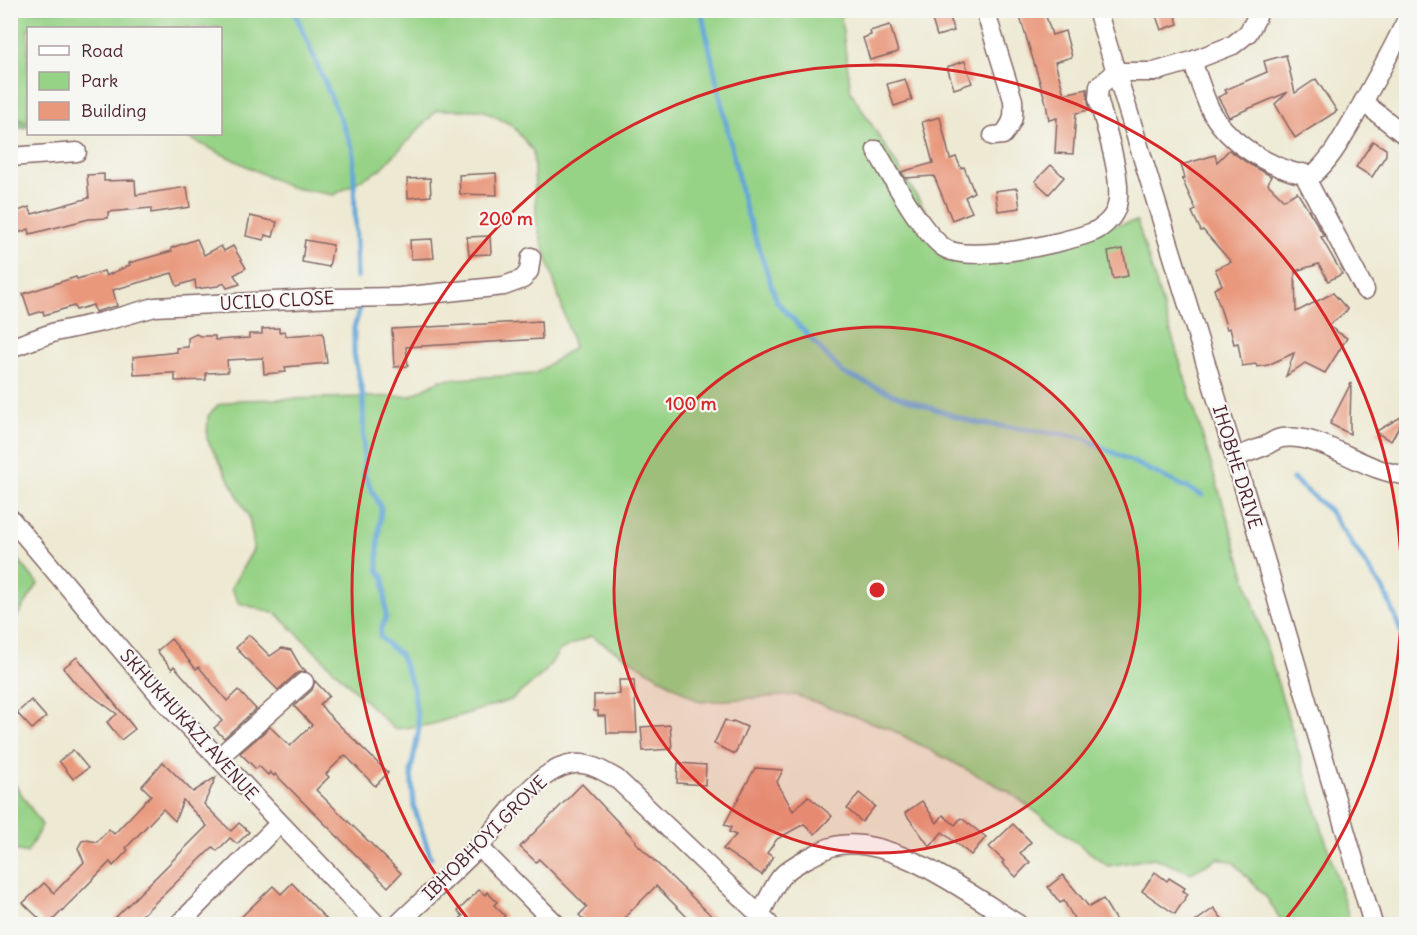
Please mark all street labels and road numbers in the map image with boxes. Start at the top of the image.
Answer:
street label: UCILO CLOSE [219,286,335,315]
street label: IHOBHE DRIVE [1208,402,1267,532]
street label: SKHUKHUKAZI AVENUE [115,644,263,805]
street label: IBHOBHOYI GROVE [417,770,552,905]

